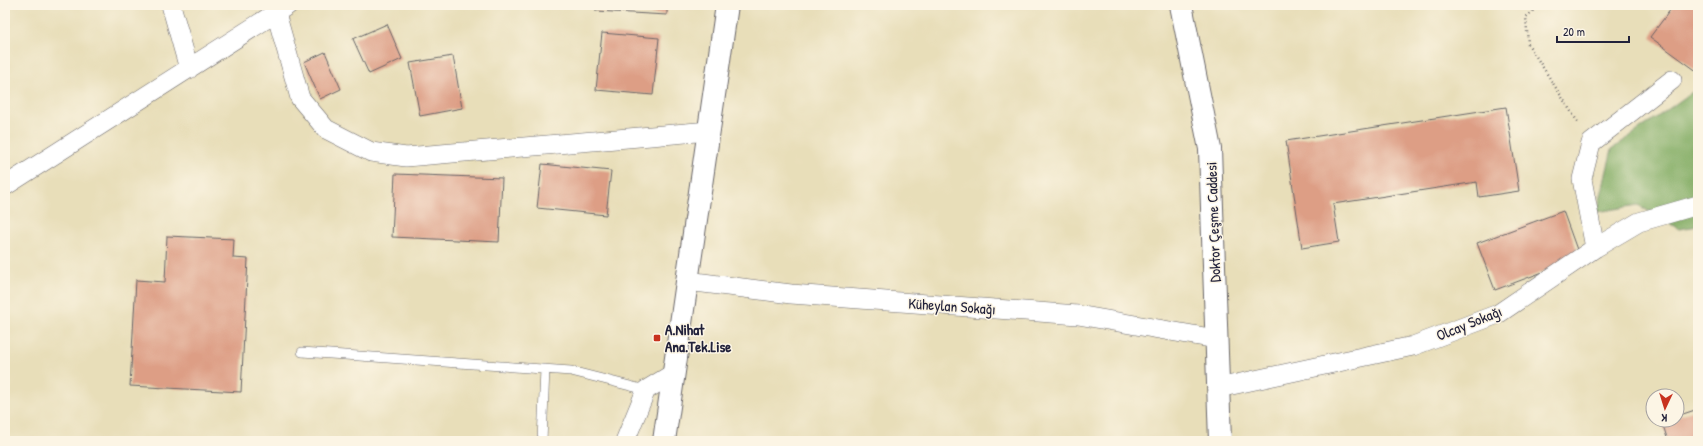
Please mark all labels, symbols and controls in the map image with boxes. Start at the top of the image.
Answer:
scale bar [1557,18,1629,44]
text: 20 m [1563,23,1585,40]
street label: Doktor Çeşme Caddesi [1200,162,1226,282]
street label: Küheylan Sokağı [908,292,996,320]
street label: Olcay Sokağı [1433,300,1505,346]
place label: A.Nihat Ana.Tek.Lise [665,319,731,357]
marker: A.Nihat Ana.Tek.Lise [652,333,662,343]
north arrow [1645,388,1685,428]
text: K [1661,411,1668,425]

